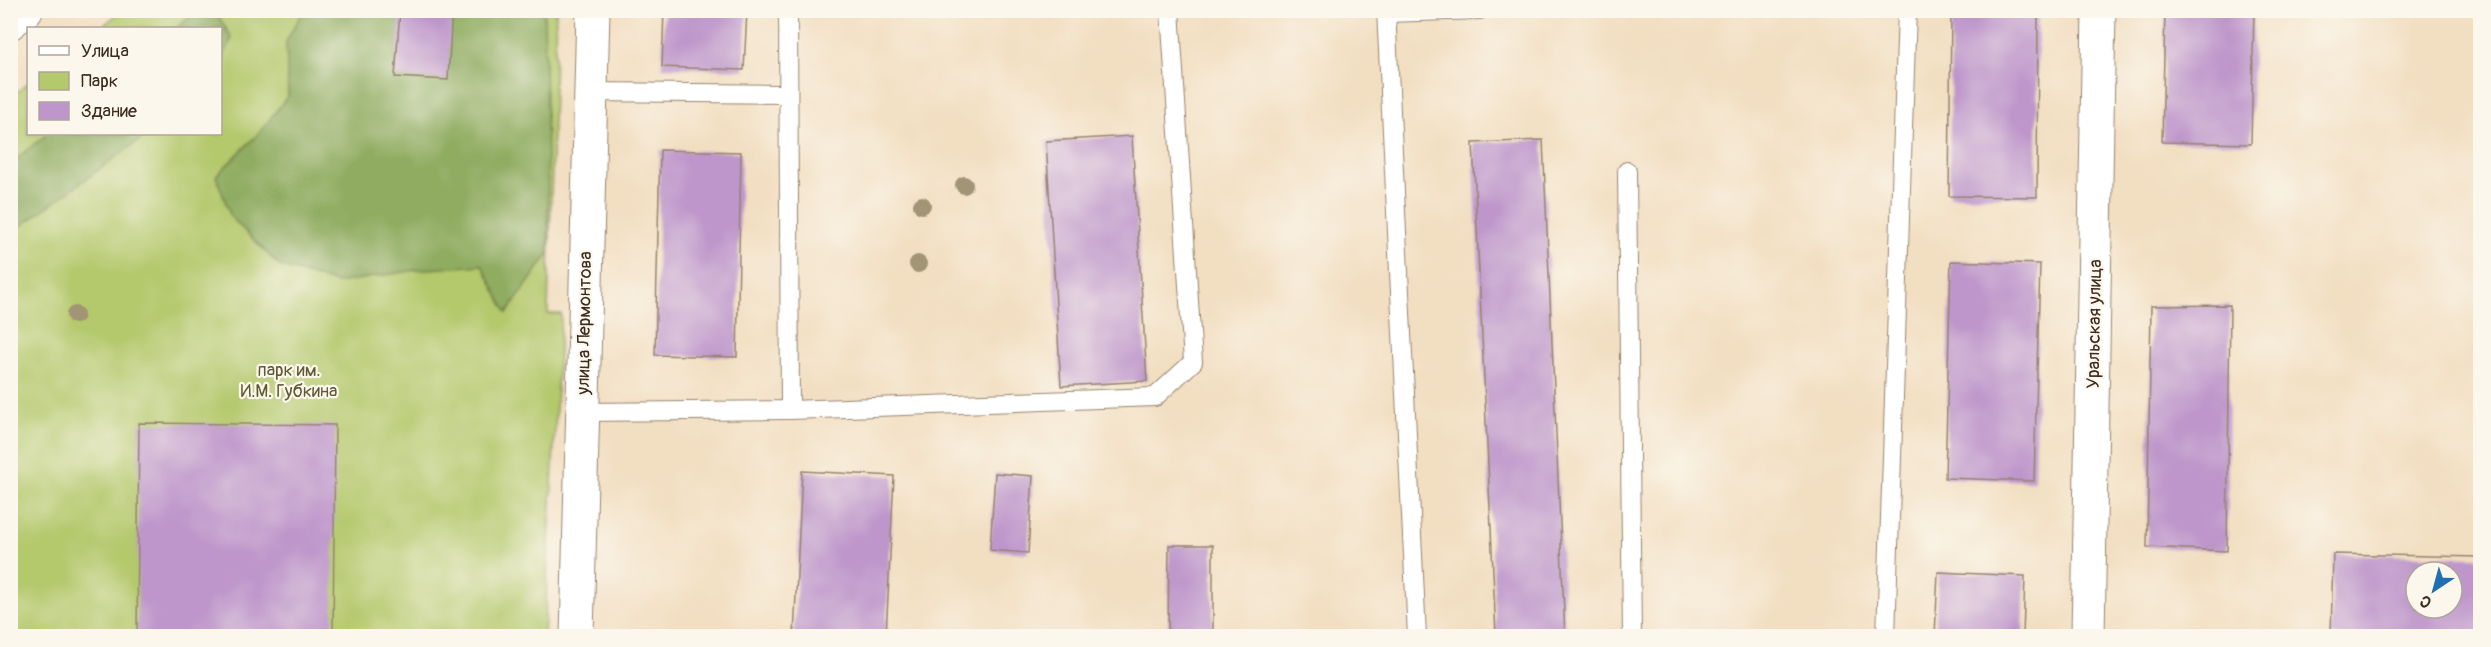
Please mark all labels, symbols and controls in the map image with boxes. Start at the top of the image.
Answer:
legend [27,27,222,135]
text: Улица [81,40,129,63]
text: Парк [81,70,118,93]
text: Здание [81,100,137,123]
street label: улица Лермонтова [572,251,597,396]
street label: Уральская улица [2082,259,2107,389]
park label: парк им. И.М. Губкина [241,359,337,403]
north arrow [2404,560,2464,620]
text: С [2416,590,2436,612]

